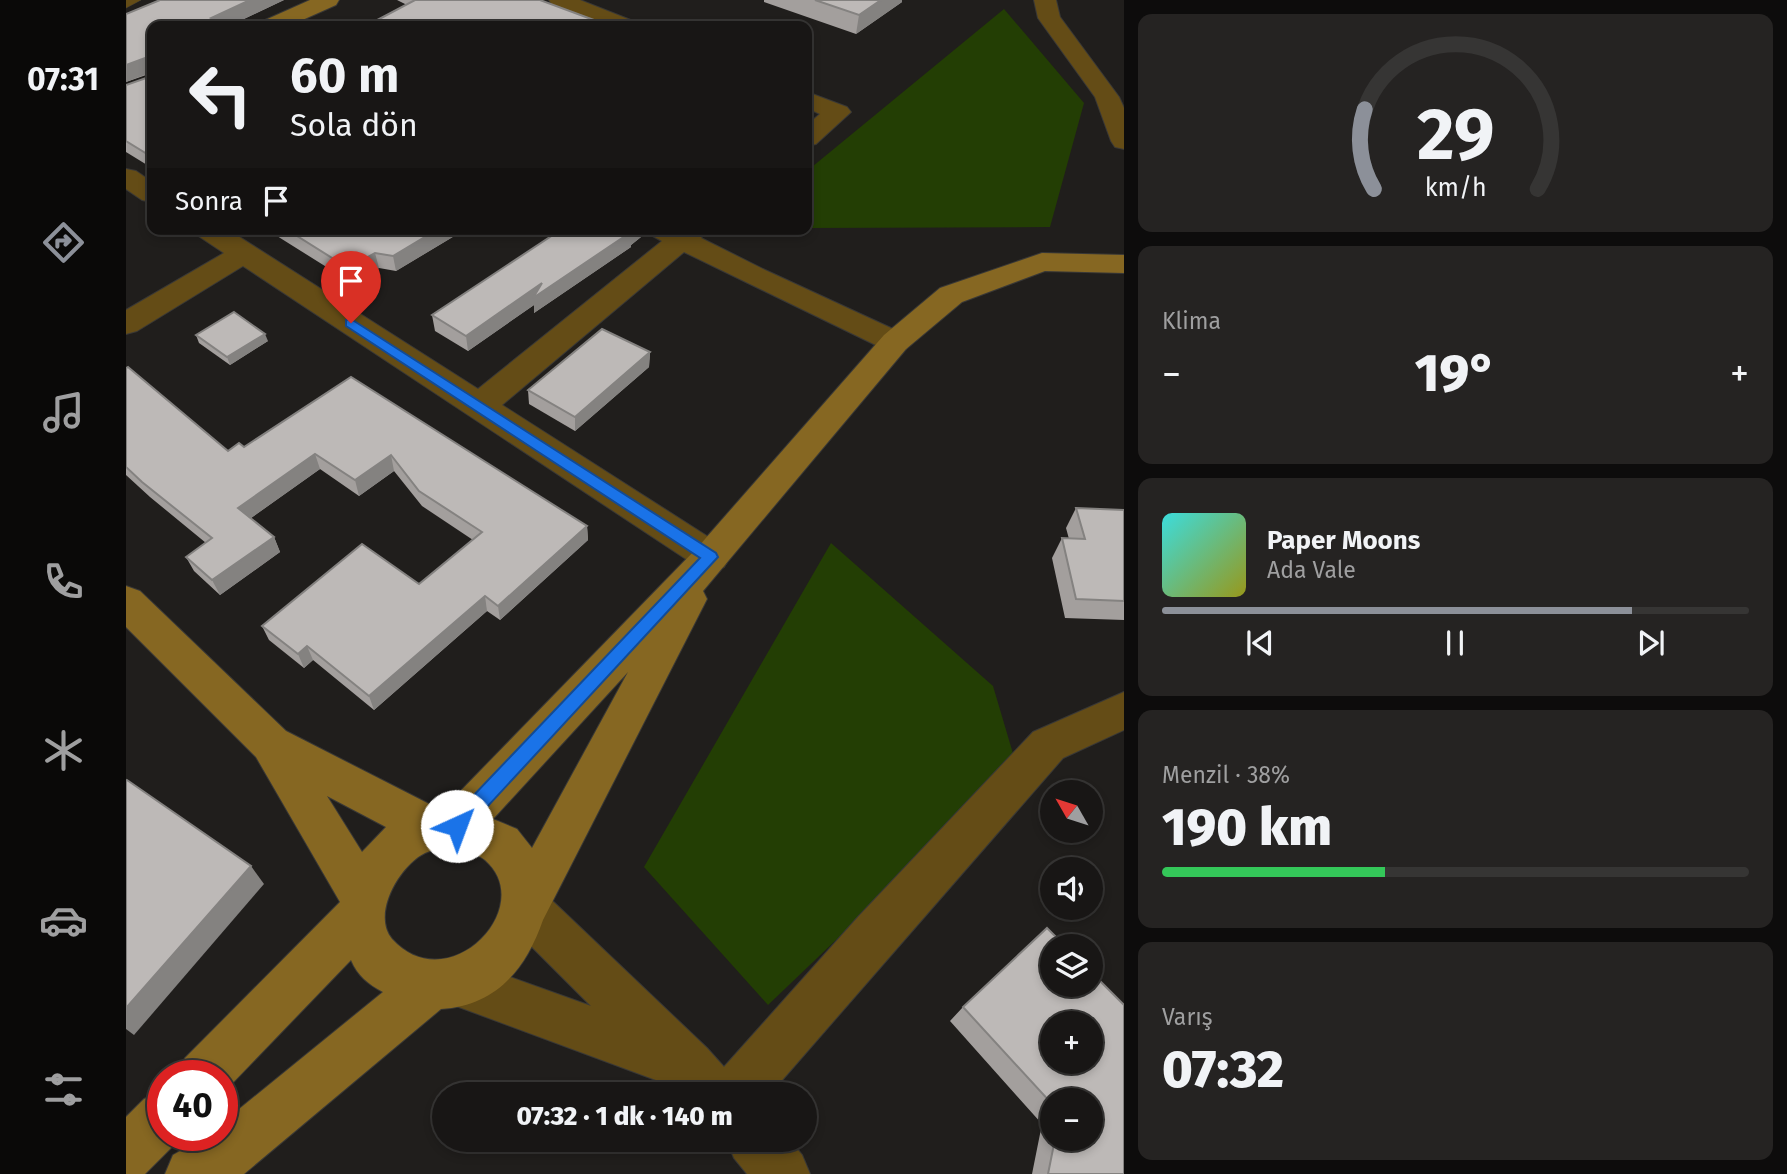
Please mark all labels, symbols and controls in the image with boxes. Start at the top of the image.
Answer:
text: 60 m [290,46,399,105]
icon: left [175,49,266,140]
text: 07:31 [27,60,99,98]
text: 29 [1417,91,1494,178]
text: Sola dön [290,106,418,144]
text: km/h [1425,173,1486,203]
icon: arrive [257,182,295,220]
text: Sonra [175,186,243,217]
icon: directions [39,218,88,267]
pin [321,251,381,323]
icon: arrive [332,262,370,300]
text: Klima [1162,307,1221,335]
text: 19° [1415,342,1496,405]
text: − [1162,351,1181,397]
text: + [1730,351,1749,397]
icon: music [39,388,88,437]
text: Paper Moons [1267,525,1420,556]
text: Ada Vale [1267,556,1356,584]
icon: phone [39,557,88,606]
icon: previous [1241,624,1279,662]
icon: pause [1436,624,1474,662]
icon: next [1632,624,1670,662]
icon: climate [39,726,88,775]
text: Menzil · 38% [1162,761,1290,789]
north arrow [1040,780,1102,844]
map controls [1040,780,1103,1151]
position arrow [420,789,494,863]
text: 190 km [1162,796,1332,859]
button: sound [1040,857,1103,920]
icon: car [39,896,88,945]
button: layers [1040,934,1103,997]
text: Varış [1162,1003,1213,1031]
button: + [1040,1011,1103,1074]
text: 07:32 [1162,1038,1284,1101]
speed limit sign: 40 [147,1060,238,1151]
icon: filters [39,1065,88,1114]
button: − [1040,1088,1103,1151]
text: 07:32 · 1 dk · 140 m [516,1101,733,1132]

